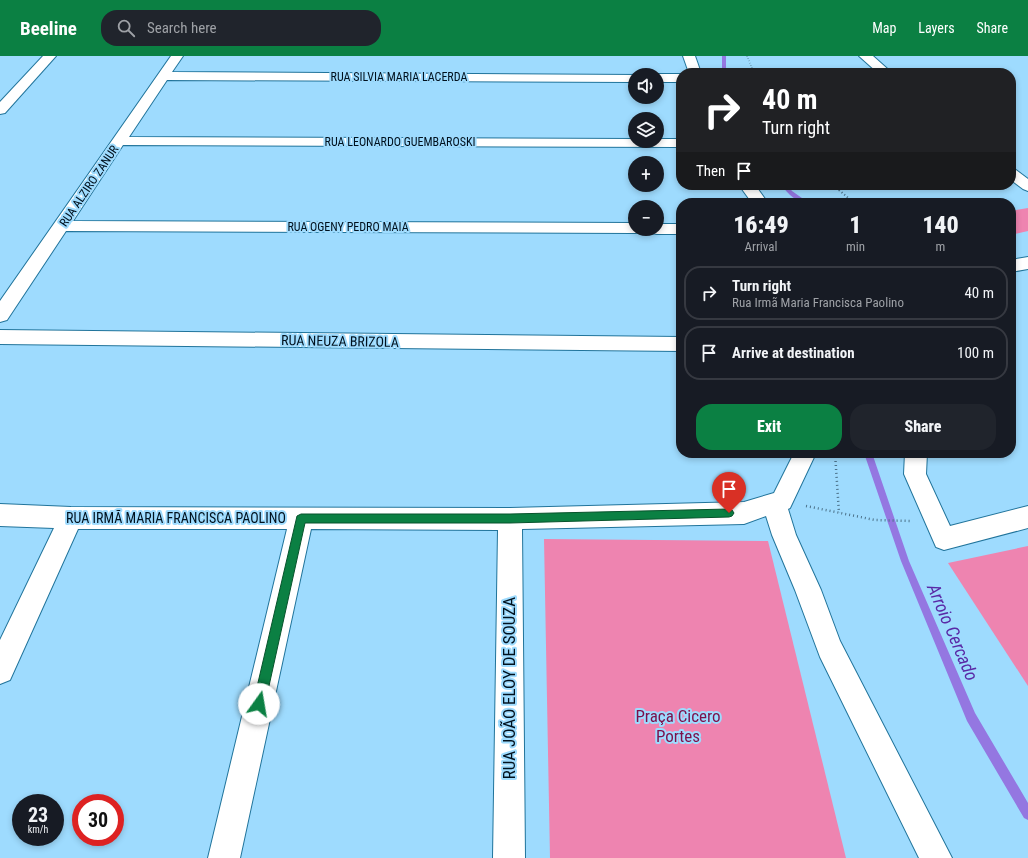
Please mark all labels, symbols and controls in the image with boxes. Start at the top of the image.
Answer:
search box [101,10,381,46]
text: Beeline [20,17,77,40]
icon: search [115,17,137,39]
text: Search here [147,19,217,37]
text: Map [872,20,896,36]
text: Layers [918,20,955,36]
text: Share [977,20,1008,36]
map controls [628,68,664,236]
button: sound [628,68,664,104]
street label: RUA SILVIA MARIA LACERDA [331,70,467,84]
text: 40 m [762,83,818,116]
icon: right [696,84,748,136]
button: layers [628,112,664,148]
text: Turn right [762,117,830,138]
street label: RUA LEONARDO GUEMBAROSKI [325,135,475,149]
street label: RUA ALZIRO ZANUR [57,142,122,229]
button: + [628,156,664,192]
icon: arrive [733,160,755,182]
text: Then [696,162,725,180]
button: − [628,200,664,236]
text: 16:49 [733,211,789,239]
text: 1 [849,211,862,239]
text: 140 [922,211,959,239]
street label: RUA OGENY PEDRO MAIA [287,220,409,234]
text: Arrival [744,239,778,254]
text: min [846,239,865,254]
text: m [936,239,945,254]
text: Turn right [732,277,791,295]
icon: right [698,282,720,304]
text: 40 m [964,284,994,302]
text: Rua Irmã Maria Francisca Paolino [732,295,904,310]
street label: RUA NEUZA BRIZOLA [281,332,399,350]
icon: arrive [698,342,720,364]
text: Arrive at destination [732,344,855,362]
text: 100 m [957,344,994,362]
button: Exit [696,404,842,450]
button: Share [850,404,996,450]
pin [712,472,746,513]
icon: arrive [718,478,740,500]
street label: RUA IRMÃ MARIA FRANCISCA PAOLINO [66,509,286,526]
water label: Arroio Cercado [923,579,983,684]
street label: RUA JOÃO ELOY DE SOUZA [499,597,519,779]
position arrow [238,683,280,725]
park label: Praça Cicero Portes [635,706,721,746]
speed limit sign: 30 [72,794,124,846]
text: 23 [28,803,48,827]
text: km/h [28,824,48,835]

